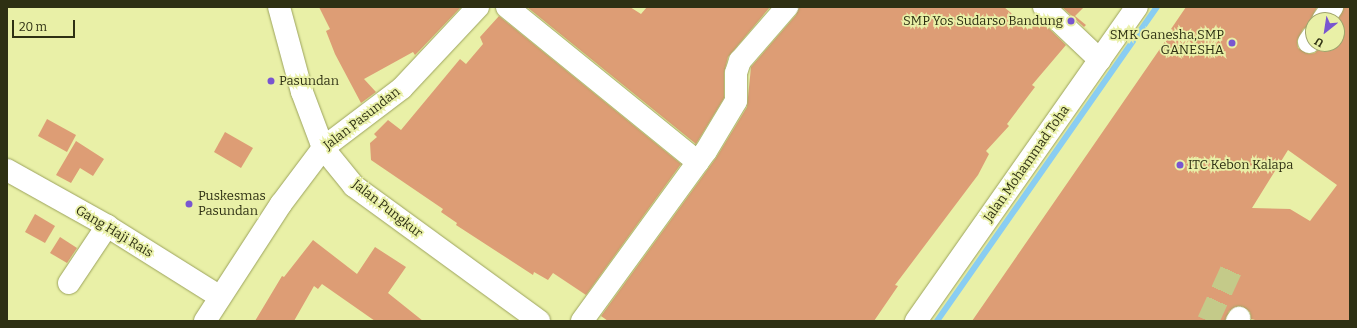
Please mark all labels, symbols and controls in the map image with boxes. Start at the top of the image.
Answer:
scale bar [14,12,77,38]
north arrow [1305,12,1345,52]
place label: SMP Yos Sudarso Bandung [903,13,1063,29]
marker: SMP Yos Sudarso Bandung [1066,16,1076,26]
text: 20 m [19,20,47,34]
place label: SMK Ganesha,SMP GANESHA [1110,28,1224,59]
text: U [1312,34,1326,50]
marker: SMK Ganesha,SMP GANESHA [1227,38,1237,48]
place label: Pasundan [279,73,339,89]
marker: Pasundan [266,76,276,86]
street label: Jalan Pasundan [321,84,403,154]
street label: Jalan Mohammad Toha [981,103,1073,225]
place label: ITC Kebon Kalapa [1188,157,1293,173]
marker: ITC Kebon Kalapa [1175,160,1185,170]
street label: Jalan Pungkur [349,177,425,241]
place label: Puskesmas Pasundan [198,189,266,220]
marker: Puskesmas Pasundan [183,198,195,210]
street label: Gang Haji Rais [73,203,155,261]

